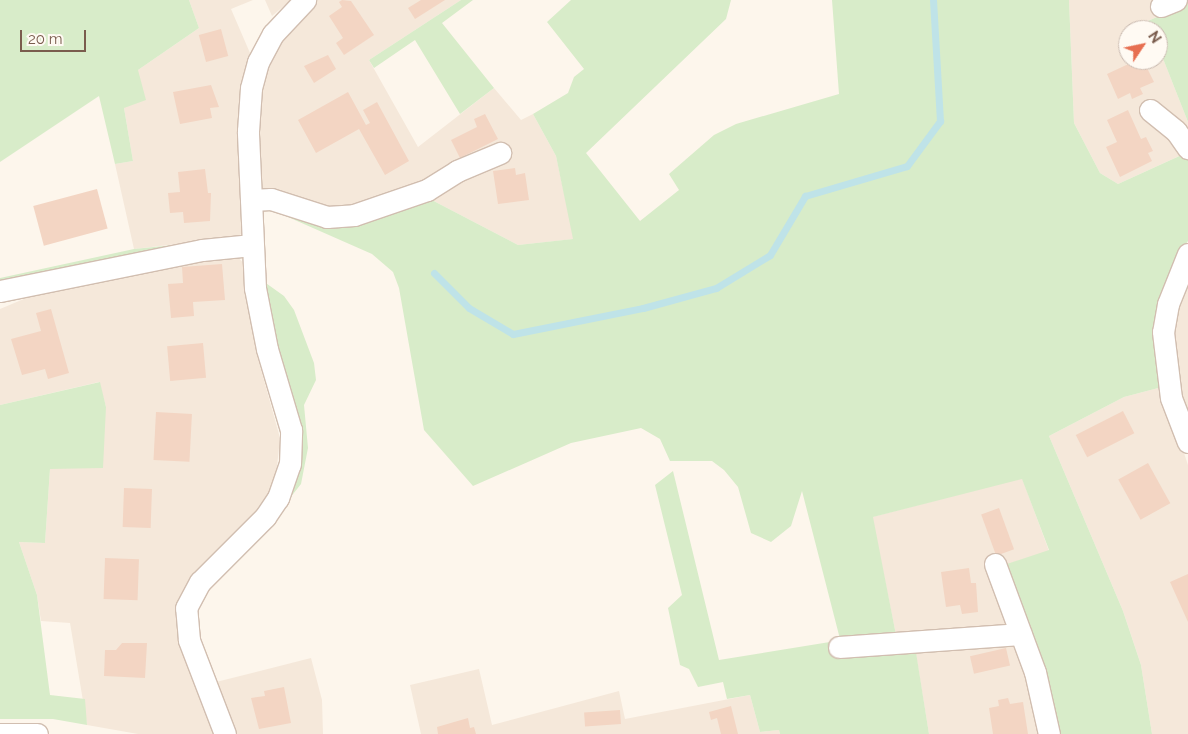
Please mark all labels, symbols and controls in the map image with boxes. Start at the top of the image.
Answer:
scale bar [22,20,89,52]
north arrow [1118,20,1168,70]
text: N [1145,28,1164,46]
text: 20 m [28,30,63,48]

